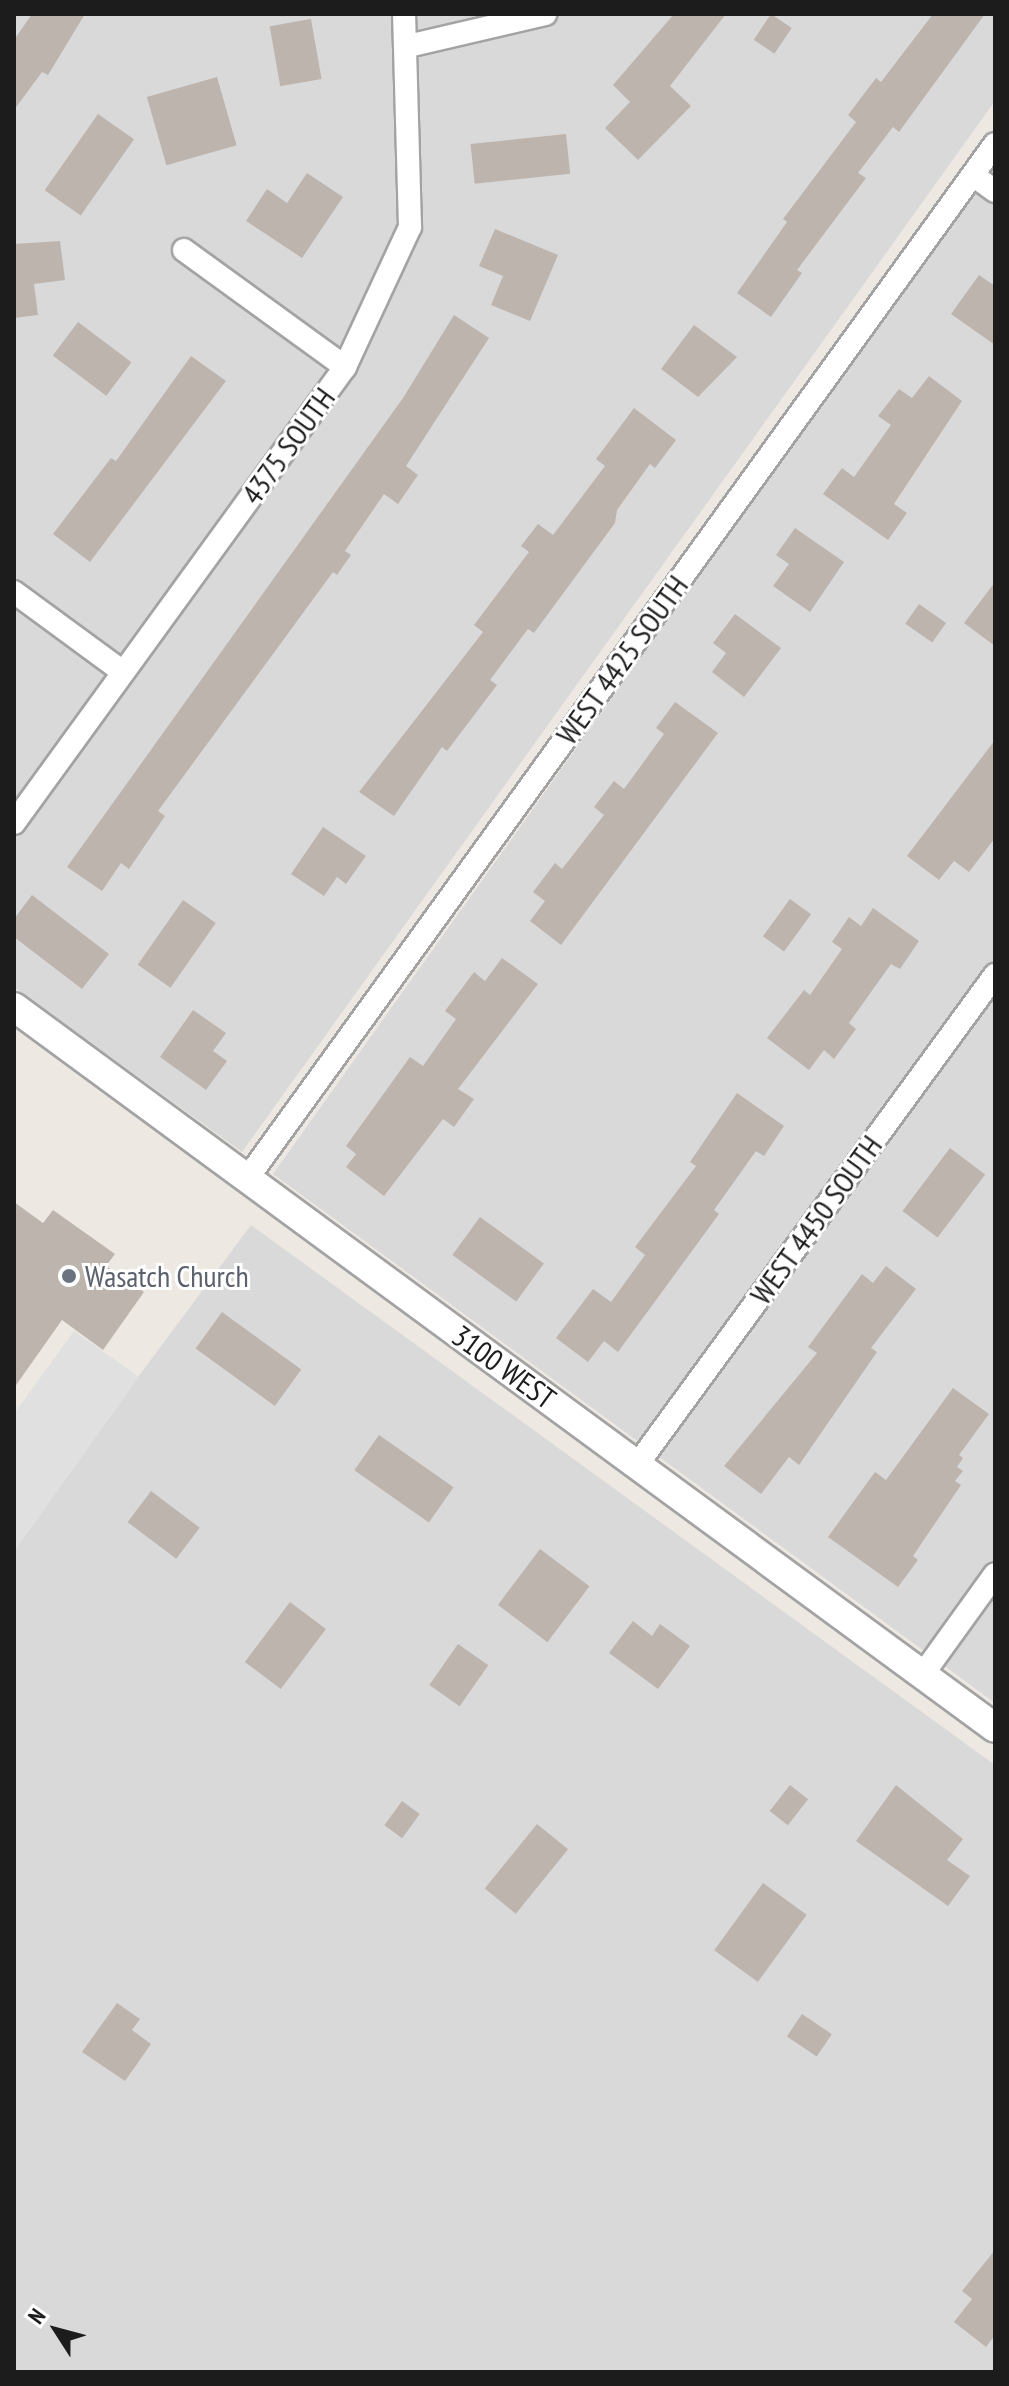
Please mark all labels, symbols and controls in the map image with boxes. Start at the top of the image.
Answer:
street label: 4375 SOUTH [234,381,342,511]
street label: WEST 4425 SOUTH [549,568,695,752]
street label: WEST 4450 SOUTH [743,1128,889,1312]
place label: Wasatch Church [85,1258,249,1294]
marker: Wasatch Church [60,1267,78,1285]
street label: 3100 WEST [445,1317,563,1417]
north arrow [16,2290,96,2370]
text: N [22,2303,51,2329]

